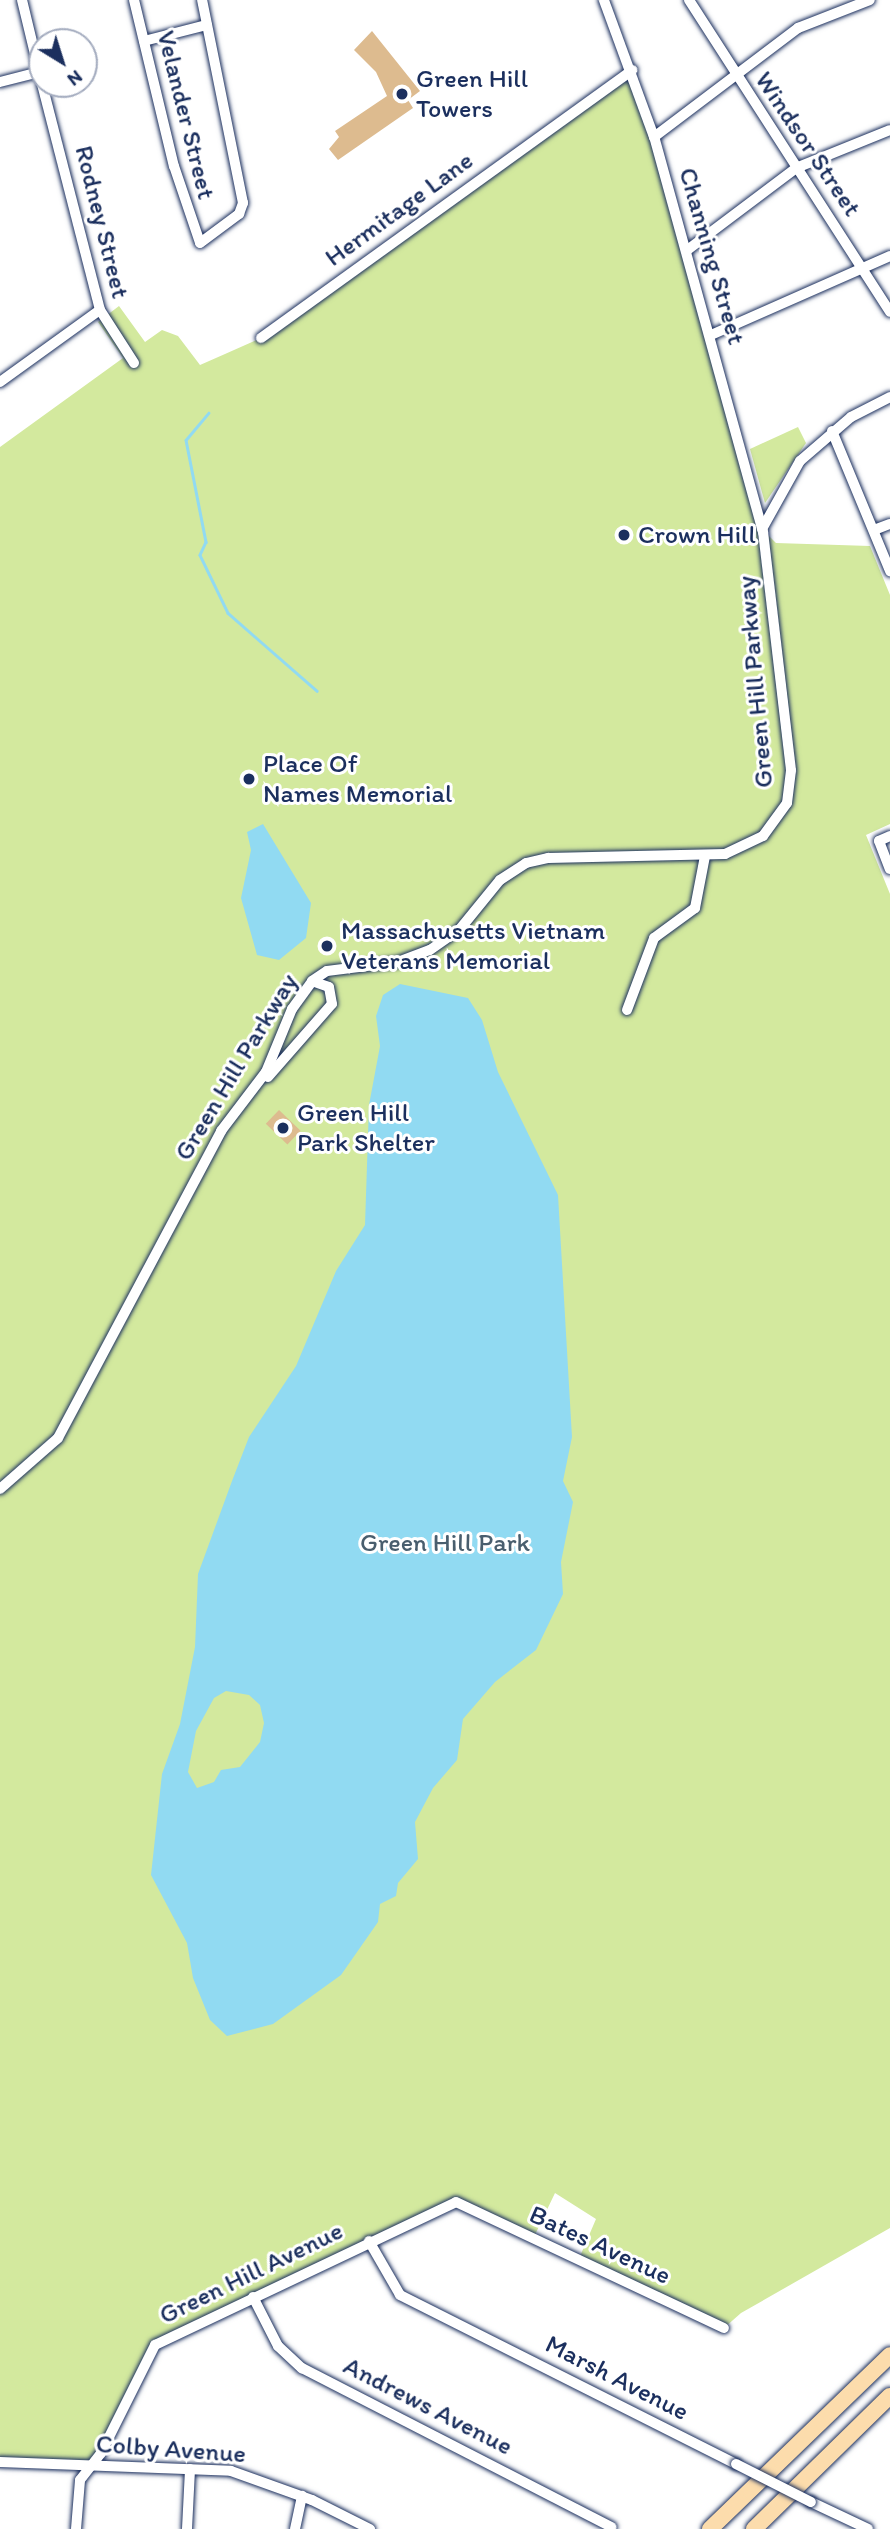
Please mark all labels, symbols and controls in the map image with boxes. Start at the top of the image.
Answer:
north arrow [28,28,98,98]
street label: Velander Street [150,28,222,202]
place label: Green Hill Towers [416,63,528,124]
text: N [63,65,87,91]
street label: Windsor Street [748,66,868,222]
marker: Green Hill Towers [394,86,410,102]
street label: Rodney Street [68,142,136,302]
street label: Hermitage Lane [318,144,480,274]
street label: Channing Street [672,164,752,348]
place label: Crown Hill [638,519,756,551]
marker: Crown Hill [616,527,632,543]
street label: Green Hill Parkway [730,575,780,789]
place label: Place Of Names Memorial [263,748,451,810]
marker: Place Of Names Memorial [241,771,257,787]
place label: Massachusetts Vietnam Veterans Memorial [341,915,605,976]
marker: Massachusetts Vietnam Veterans Memorial [319,938,335,954]
street label: Green Hill Parkway [168,968,304,1166]
place label: Green Hill Park Shelter [297,1097,435,1158]
marker: Green Hill Park Shelter [275,1120,291,1136]
park label: Green Hill Park [360,1527,530,1559]
street label: Bates Avenue [525,2199,675,2291]
street label: Green Hill Avenue [155,2215,347,2331]
street label: Marsh Avenue [540,2328,694,2428]
street label: Andrews Avenue [339,2350,517,2462]
street label: Colby Avenue [95,2428,247,2470]

